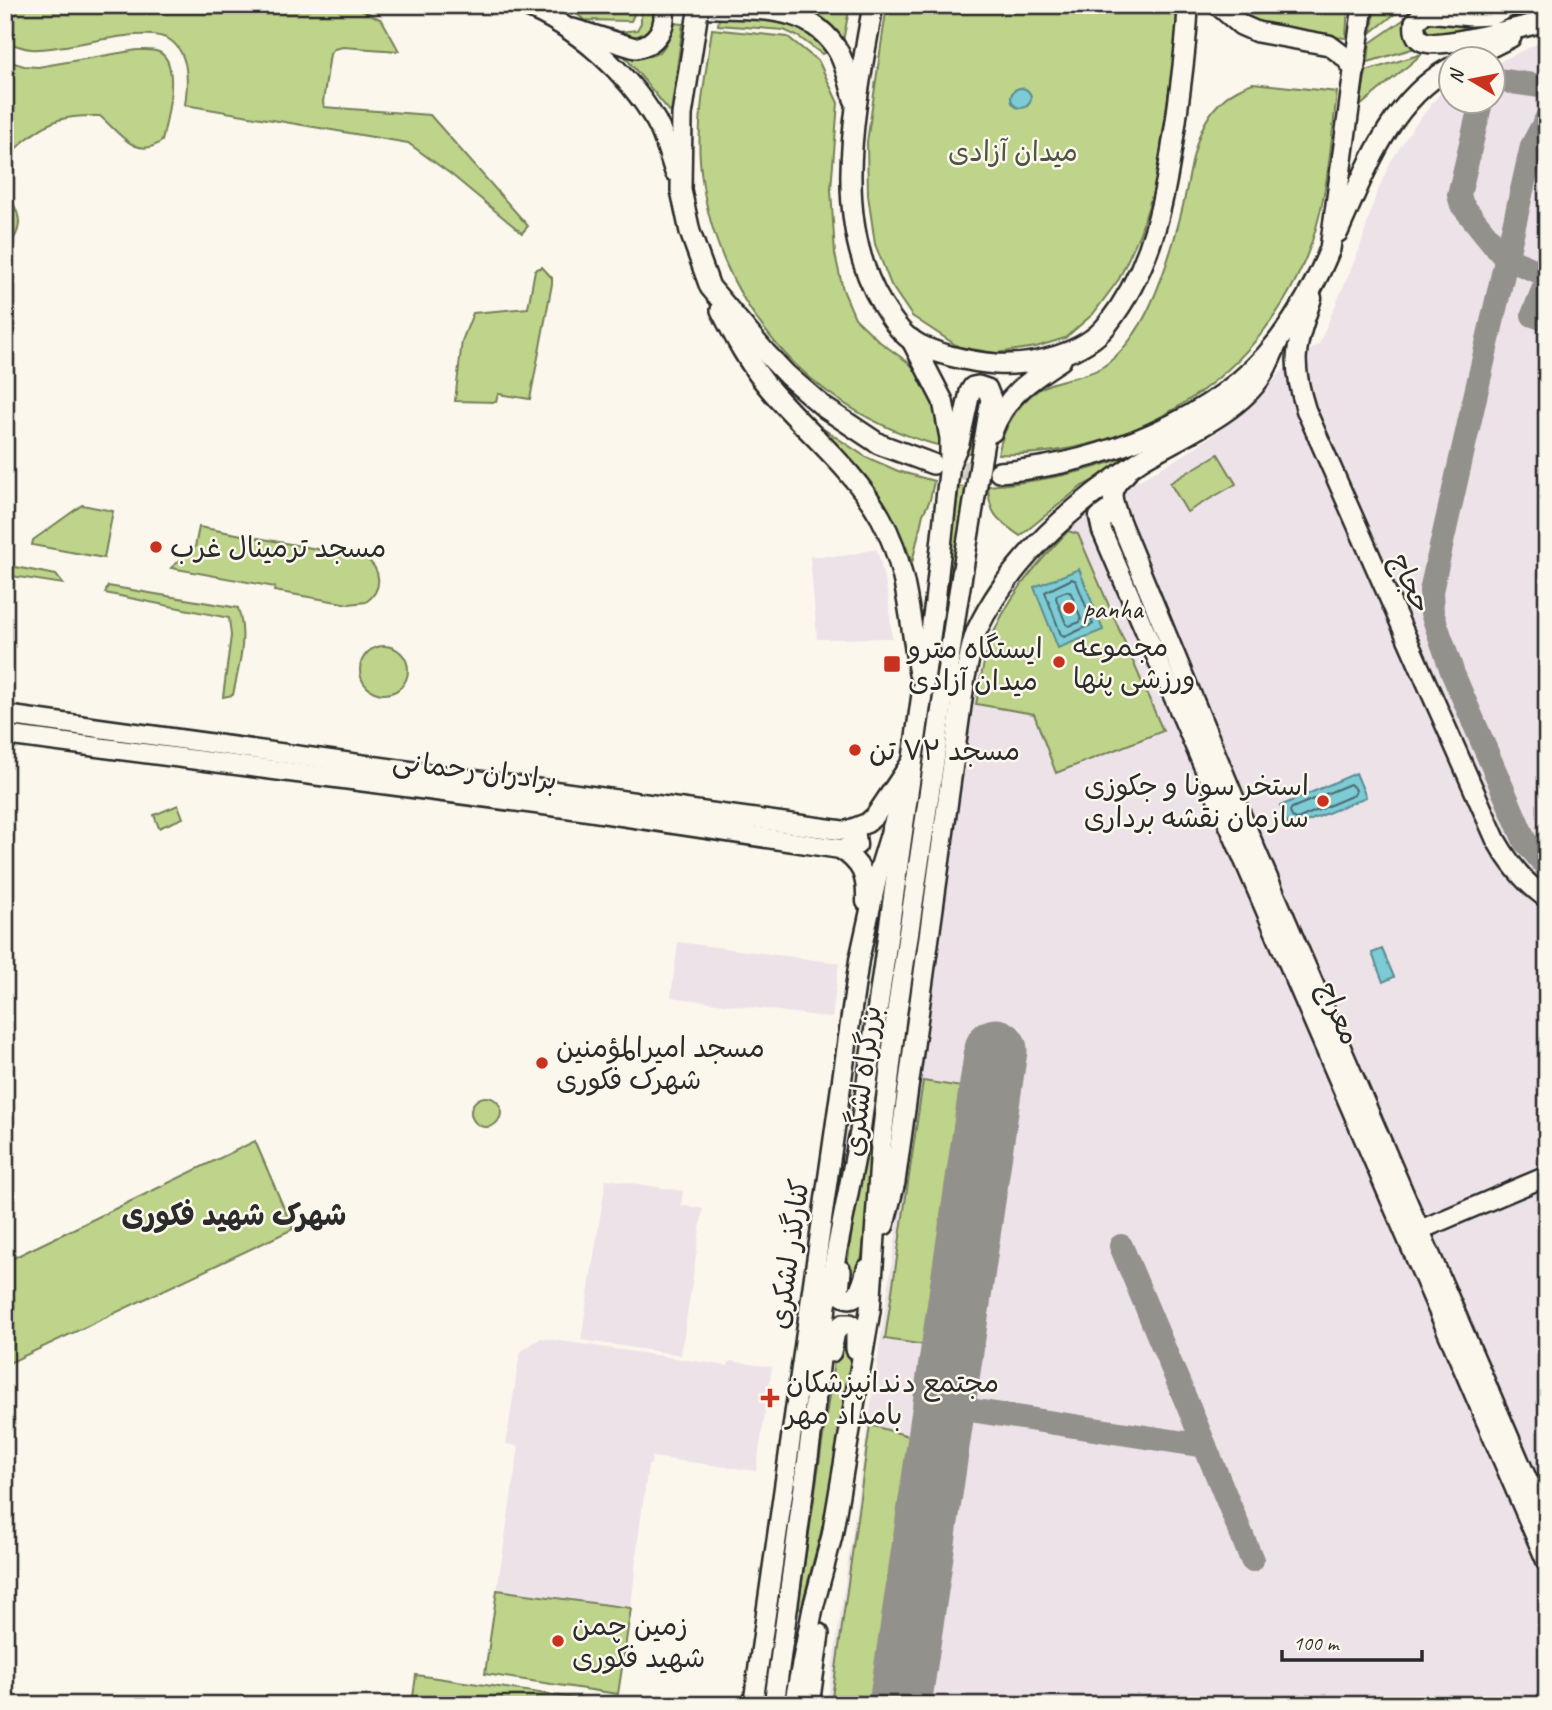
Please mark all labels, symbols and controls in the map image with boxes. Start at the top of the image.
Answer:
north arrow [1436,46,1506,116]
text: N [1443,66,1470,85]
park label: میدان آزادی [948,134,1078,169]
place label: مسجد ترمینال غرب [170,530,386,565]
marker: مسجد ترمینال غرب [148,539,164,555]
street label: حجاج [1381,547,1440,619]
place label: panha [1083,591,1144,626]
marker: panha [1061,600,1077,616]
place label: مجموعه ورزشی پنها [1073,629,1195,697]
place label: ایستگاه مترو میدان آزادی [906,631,1043,698]
marker: ایستگاه مترو میدان آزادی [882,654,902,674]
marker: مجموعه ورزشی پنها [1051,654,1067,670]
place label: مسجد ۷۲ تن [869,733,1020,768]
marker: مسجد ۷۲ تن [847,742,863,758]
street label: برادران رحمانی [391,743,559,797]
place label: استخر سونا و جکوزی سازمان نقشه برداری [1084,768,1309,835]
marker: استخر سونا و جکوزی سازمان نقشه برداری [1315,793,1331,809]
street label: معراج [1309,976,1368,1050]
street label: بزرگراه لشگری [835,1004,889,1158]
place label: مسجد امیرالمؤمنین شهرک فکوری [556,1030,765,1097]
marker: مسجد امیرالمؤمنین شهرک فکوری [534,1055,550,1071]
street label: کنارگذر لشکری [761,1177,817,1331]
district label: شهرک شهید فکوری [121,1196,347,1234]
place label: مجتمع دندانپزشکان بامداد مهر [784,1365,999,1432]
marker: مجتمع دندانپزشکان بامداد مهر [760,1388,780,1408]
place label: زمین چمن شهید فکوری [572,1608,706,1675]
scale bar [1282,1619,1422,1663]
text: 100 m [1293,1630,1340,1656]
marker: زمین چمن شهید فکوری [550,1633,566,1649]

